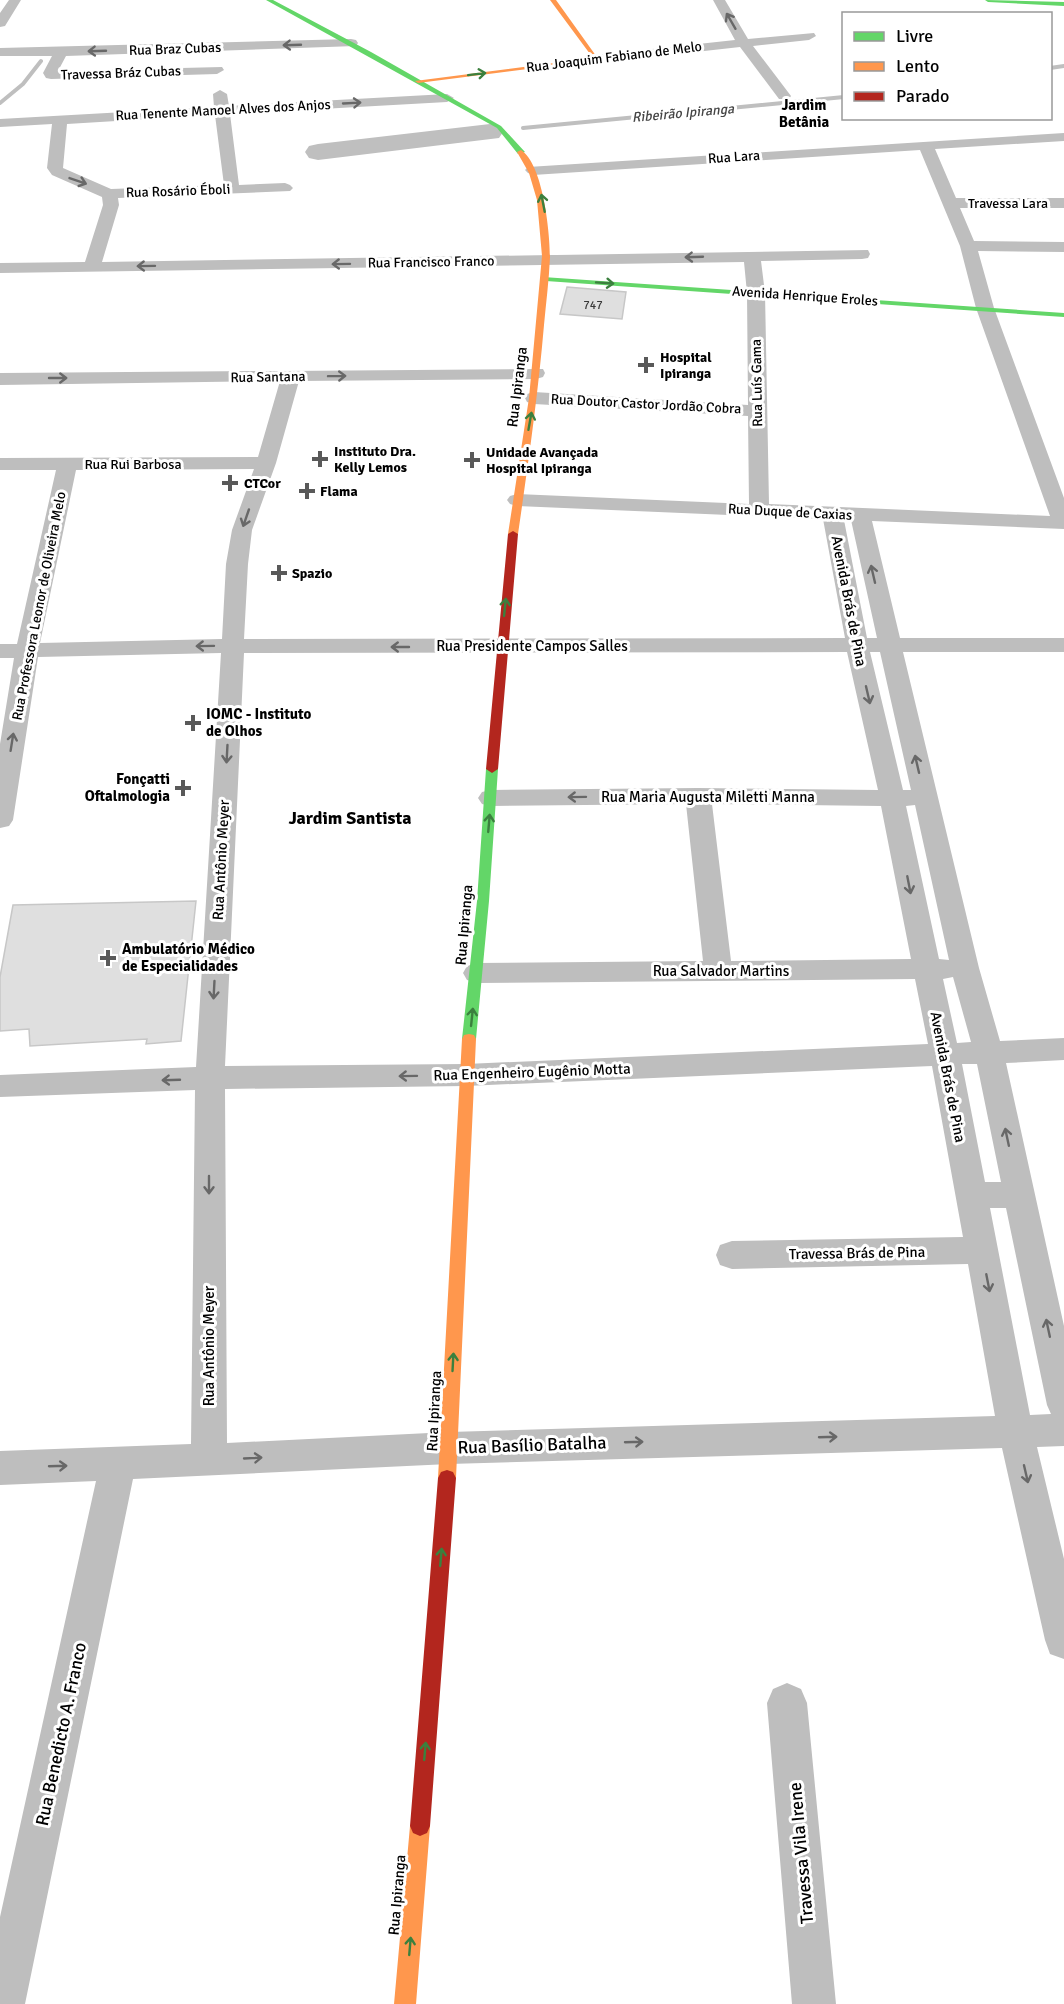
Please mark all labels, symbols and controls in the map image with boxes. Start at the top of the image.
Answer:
legend [842,12,1052,120]
one-way arrow [725,13,737,30]
text: Livre [896,25,933,47]
street label: Rua Joaquim Fabiano de Melo [525,38,703,76]
street label: Rua Braz Cubas [129,39,221,59]
one-way arrow [283,40,303,51]
one-way arrow [88,46,108,57]
text: Lento [896,55,939,77]
street label: Travessa Bráz Cubas [61,62,181,84]
one-way arrow [466,68,486,79]
text: Parado [896,85,949,107]
street label: Rua Tenente Manoel Alves dos Anjos [115,96,331,124]
district label: Jardim Betânia [779,96,829,131]
one-way arrow [341,97,361,108]
water label: Ribeirão Ipiranga [631,100,736,126]
street label: Rua Lara [707,147,761,167]
one-way arrow [68,176,87,187]
street label: Rua Rosário Éboli [125,181,231,201]
one-way arrow [537,194,548,213]
street label: Travessa Lara [968,195,1048,212]
street label: Rua Francisco Franco [367,252,495,272]
one-way arrow [684,252,704,263]
one-way arrow [332,258,352,269]
one-way arrow [137,260,157,272]
one-way arrow [594,277,614,288]
street label: Avenida Henrique Eroles [732,282,878,310]
house number: 747 [583,298,603,313]
street label: Rua Luís Gama [748,339,766,427]
street label: Rua Ipiranga [503,346,531,428]
place label: Hospital Ipiranga [660,349,712,382]
marker: Hospital Ipiranga [637,356,655,374]
street label: Rua Santana [230,368,306,386]
one-way arrow [327,370,347,382]
one-way arrow [48,373,68,384]
street label: Rua Doutor Castor Jordão Cobra [550,391,742,417]
one-way arrow [525,412,536,432]
place label: Instituto Dra. Kelly Lemos [334,443,416,476]
place label: Unidade Avançada Hospital Ipiranga [486,444,598,477]
marker: Instituto Dra. Kelly Lemos [311,450,329,468]
marker: Unidade Avançada Hospital Ipiranga [463,451,481,469]
street label: Rua Rui Barbosa [84,456,182,473]
marker: CTCor [221,474,239,492]
place label: CTCor [244,475,281,492]
marker: Flama [298,482,316,500]
place label: Flama [320,483,358,500]
street label: Rua Professora Leonor de Oliveira Melo [8,490,70,722]
street label: Rua Duque de Caxias [728,500,852,524]
one-way arrow [240,508,251,527]
street label: Avenida Brás de Pina [827,534,871,668]
marker: Spazio [270,564,288,582]
one-way arrow [867,564,879,583]
place label: Spazio [292,565,332,582]
one-way arrow [500,598,511,618]
street label: Rua Presidente Campos Salles [436,637,628,655]
one-way arrow [196,641,216,652]
one-way arrow [391,641,411,653]
one-way arrow [863,685,875,704]
place label: IOMC - Instituto de Olhos [206,705,312,740]
marker: IOMC - Instituto de Olhos [184,714,202,732]
one-way arrow [7,732,18,752]
one-way arrow [221,743,232,763]
one-way arrow [911,754,923,773]
place label: Fonçatti Oftalmologia [85,770,170,805]
marker: Fonçatti Oftalmologia [174,779,192,797]
street label: Rua Maria Augusta Miletti Manna [601,788,815,806]
one-way arrow [567,792,587,803]
street label: Rua Antônio Meyer [209,799,233,921]
district label: Jardim Santista [288,807,412,829]
one-way arrow [484,813,495,833]
one-way arrow [904,875,915,895]
street label: Rua Ipiranga [452,884,476,966]
place label: Ambulatório Médico de Especialidades [122,940,255,975]
marker: Ambulatório Médico de Especialidades [99,949,117,967]
street label: Rua Salvador Martins [653,962,790,980]
one-way arrow [209,980,220,1000]
one-way arrow [467,1008,478,1028]
street label: Avenida Brás de Pina [926,1010,970,1144]
street label: Rua Engenheiro Eugênio Motta [433,1060,631,1084]
one-way arrow [398,1070,418,1082]
one-way arrow [161,1074,181,1085]
one-way arrow [1001,1128,1012,1147]
one-way arrow [203,1175,215,1195]
street label: Travessa Brás de Pina [789,1243,925,1263]
one-way arrow [983,1272,994,1292]
street label: Rua Antônio Meyer [200,1285,218,1406]
one-way arrow [1042,1318,1053,1338]
one-way arrow [448,1353,459,1373]
street label: Rua Ipiranga [423,1370,445,1452]
street label: Rua Basílio Batalha [457,1431,607,1459]
one-way arrow [818,1431,838,1443]
one-way arrow [623,1437,643,1448]
one-way arrow [243,1452,263,1463]
one-way arrow [48,1460,68,1471]
one-way arrow [1021,1464,1032,1483]
one-way arrow [435,1547,446,1567]
street label: Rua Benedicto A. Franco [31,1640,91,1828]
one-way arrow [420,1742,431,1762]
street label: Travessa Vila Irene [784,1781,818,1925]
street label: Rua Ipiranga [385,1854,409,1936]
one-way arrow [405,1936,416,1956]

